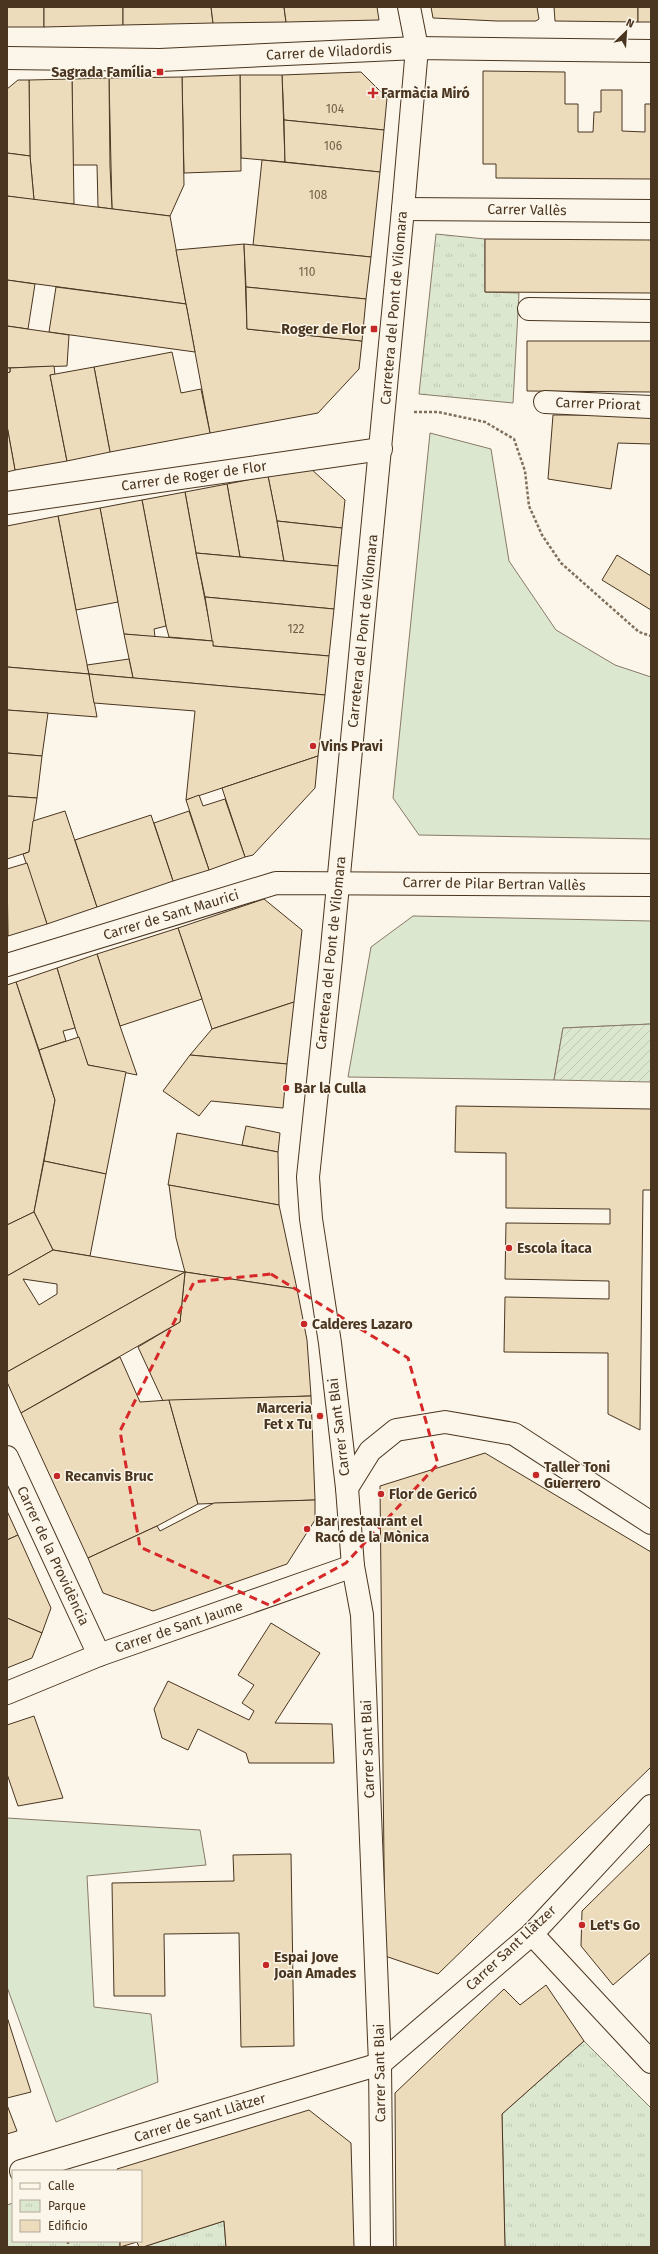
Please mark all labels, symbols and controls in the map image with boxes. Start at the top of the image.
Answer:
north arrow [606,12,646,52]
text: N [624,16,636,31]
street label: Carrer de Viladordis [266,40,393,64]
place label: Sagrada Família [51,64,152,81]
marker: Sagrada Família [155,67,165,77]
place label: Farmàcia Miró [381,85,470,102]
marker: Farmàcia Miró [368,88,378,98]
house number: 104 [326,102,345,116]
house number: 106 [324,139,342,153]
house number: 108 [309,188,328,202]
street label: Carrer Vallès [487,201,567,219]
street label: Carretera del Pont de Vilomara [377,210,411,406]
house number: 110 [299,265,316,279]
place label: Roger de Flor [281,321,366,338]
marker: Roger de Flor [369,324,379,334]
street label: Carrer Priorat [555,394,642,414]
street label: Carrer de Roger de Flor [120,457,268,495]
street label: Carretera del Pont de Vilomara [344,533,382,729]
house number: 122 [287,622,305,636]
place label: Vins Pravi [320,738,383,755]
marker: Vins Pravi [308,741,318,751]
street label: Carretera del Pont de Vilomara [312,855,350,1051]
street label: Carrer de Pilar Bertran Vallès [402,874,586,894]
street label: Carrer de Sant Maurici [101,886,241,944]
place label: Bar la Culla [294,1080,366,1097]
marker: Bar la Culla [281,1083,291,1093]
place label: Escola Ítaca [517,1239,592,1257]
marker: Escola Ítaca [504,1243,514,1253]
place label: Calderes Lazaro [312,1316,413,1333]
marker: Calderes Lazaro [299,1319,309,1329]
street label: Carrer Sant Blai [325,1377,353,1477]
place label: Marceria Fet x Tu [257,1400,312,1433]
marker: Marceria Fet x Tu [315,1411,325,1421]
place label: Taller Toni Guerrero [544,1459,610,1492]
place label: Recanvis Bruc [65,1468,154,1485]
marker: Taller Toni Guerrero [531,1470,541,1480]
marker: Recanvis Bruc [52,1471,62,1481]
street label: Carrer de la Providència [13,1484,93,1628]
place label: Flor de Gericó [389,1486,477,1503]
marker: Flor de Gericó [376,1489,386,1499]
place label: Bar restaurant el Racó de la Mònica [315,1513,429,1546]
marker: Bar restaurant el Racó de la Mònica [302,1524,312,1534]
street label: Carrer de Sant Jaume [113,1597,245,1657]
street label: Carrer Sant Blai [358,1699,378,1799]
street label: Carrer Sant Llàtzer [462,1901,560,1994]
place label: Let's Go [590,1917,640,1934]
marker: Let's Go [577,1920,587,1930]
place label: Espai Jove Joan Amades [273,1949,356,1982]
marker: Espai Jove Joan Amades [261,1960,271,1970]
street label: Carrer Sant Blai [371,2023,389,2123]
street label: Carrer de Sant Llàtzer [132,2090,269,2146]
legend [12,2170,142,2242]
text: Calle [48,2179,75,2193]
text: Parque [48,2199,86,2213]
text: Edificio [48,2219,88,2233]

